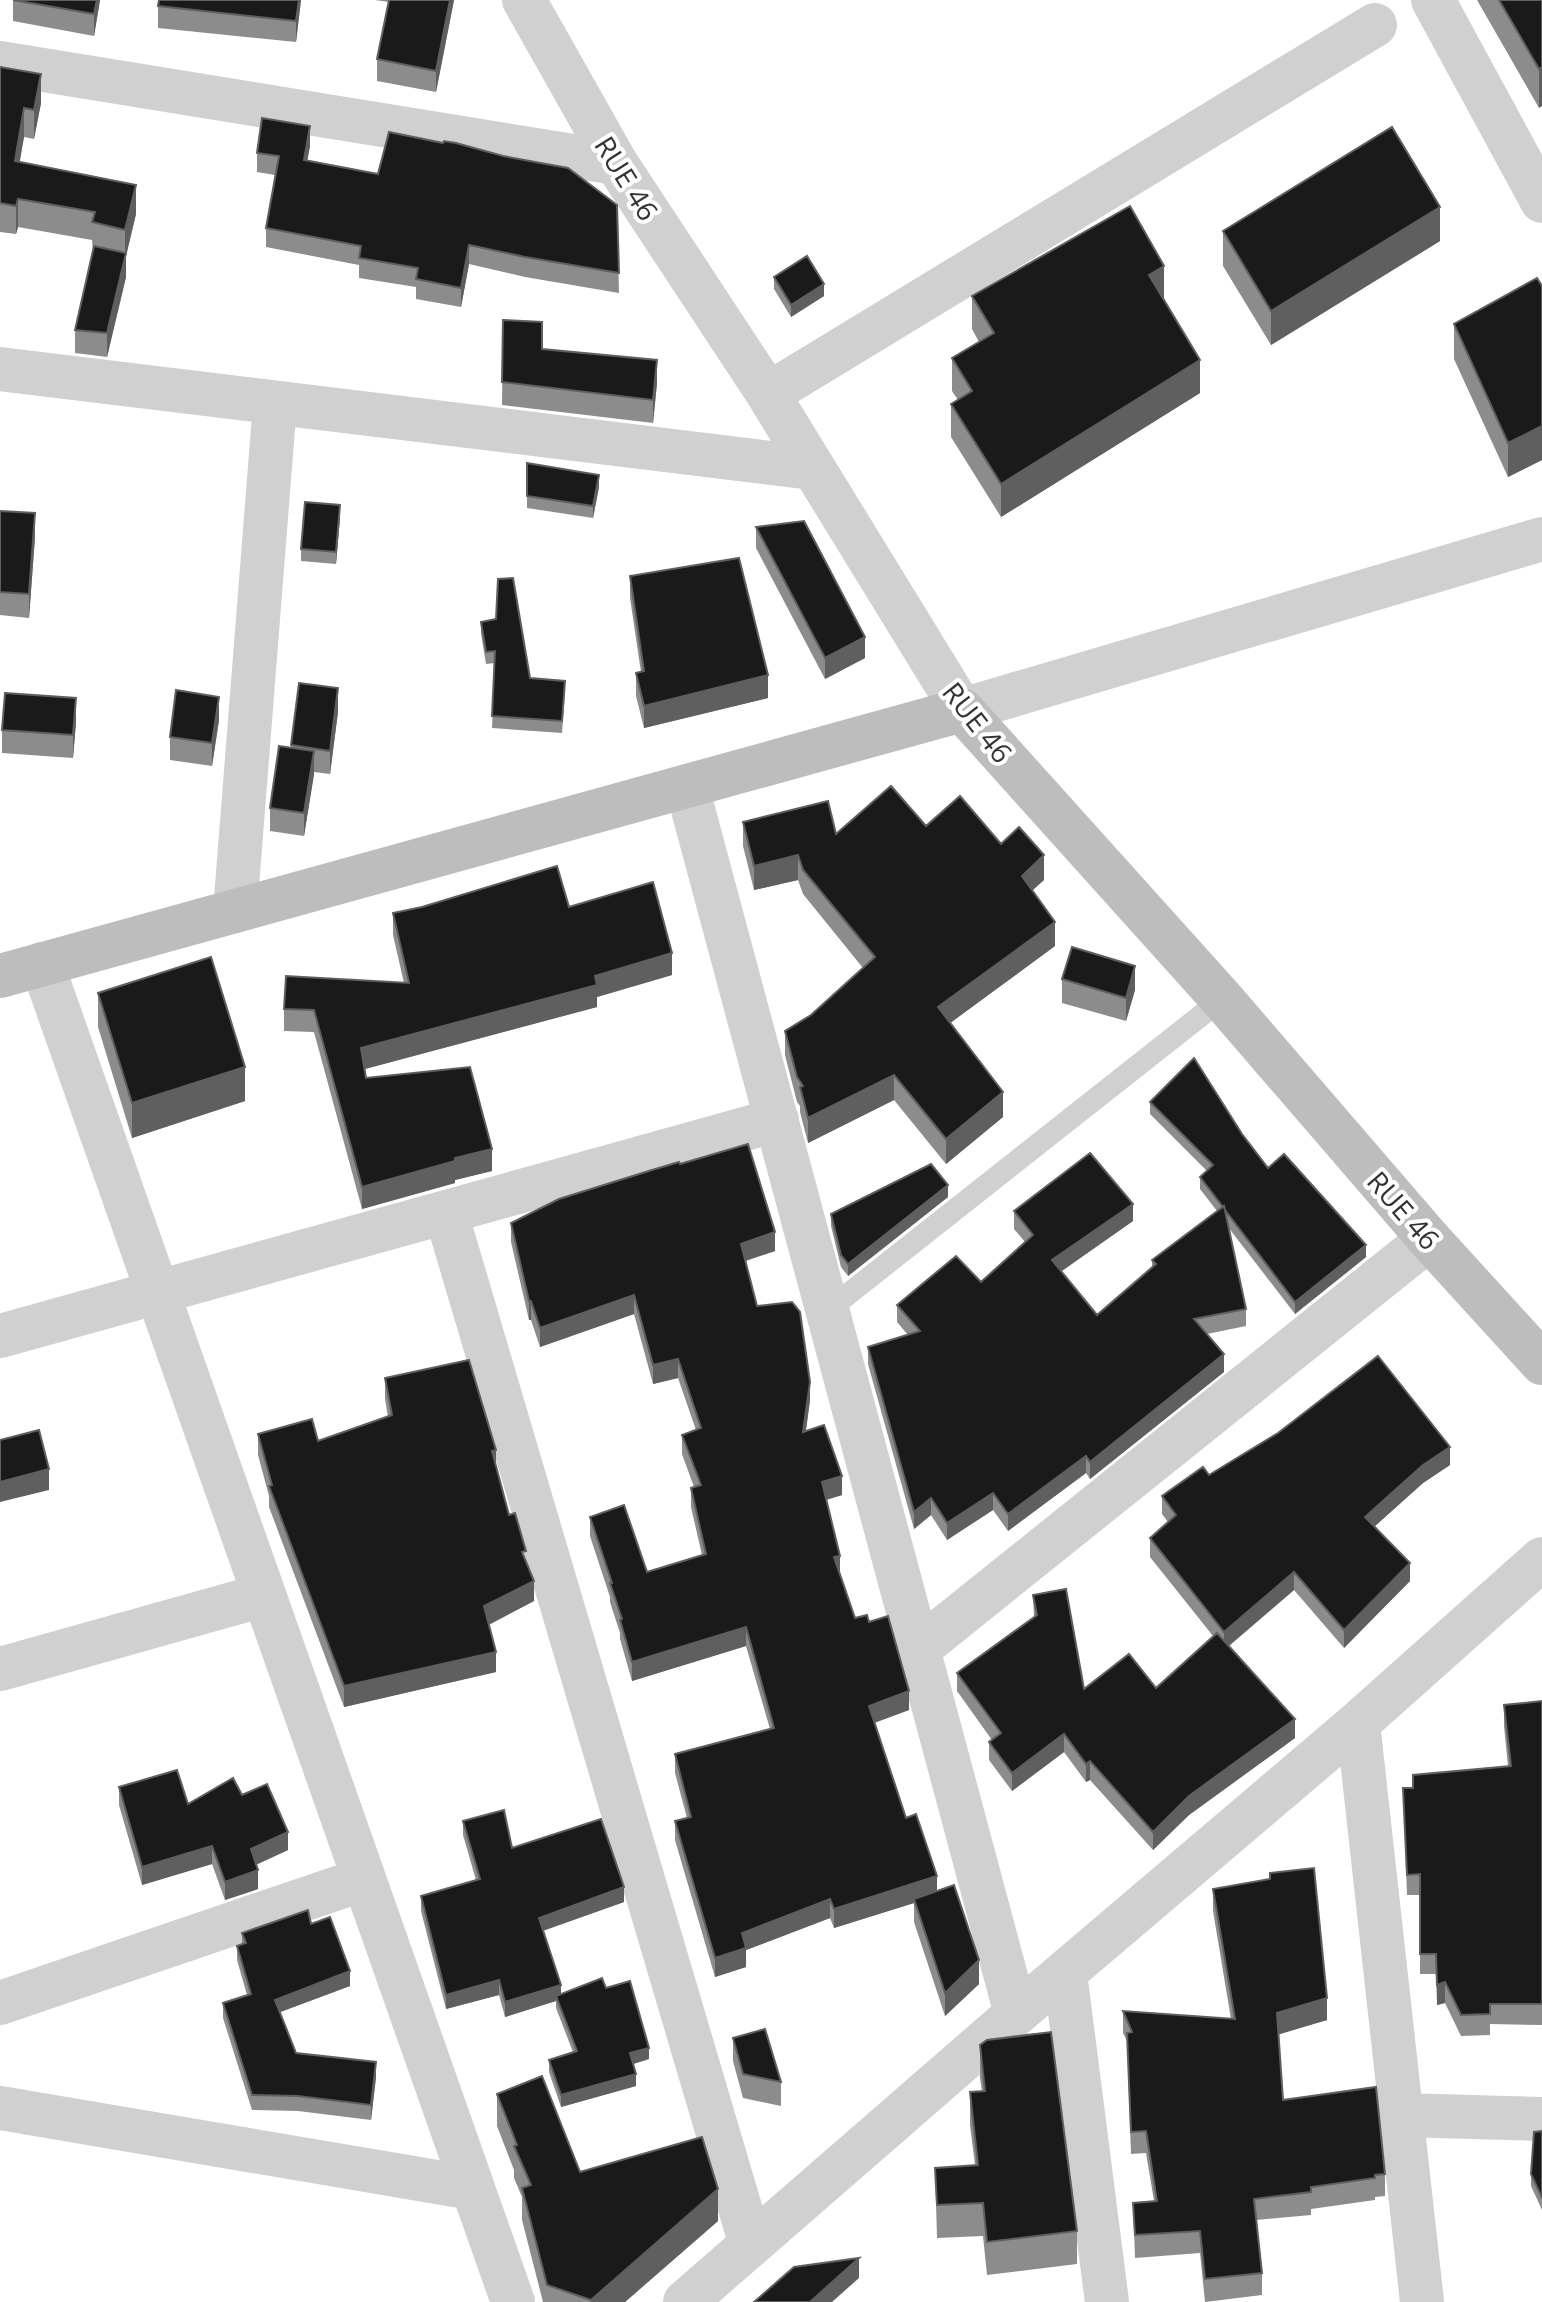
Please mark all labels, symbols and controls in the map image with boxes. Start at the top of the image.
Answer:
street label: RUE 46 [586,129,668,227]
street label: RUE 46 [935,674,1021,770]
street label: RUE 46 [1359,1163,1449,1257]

